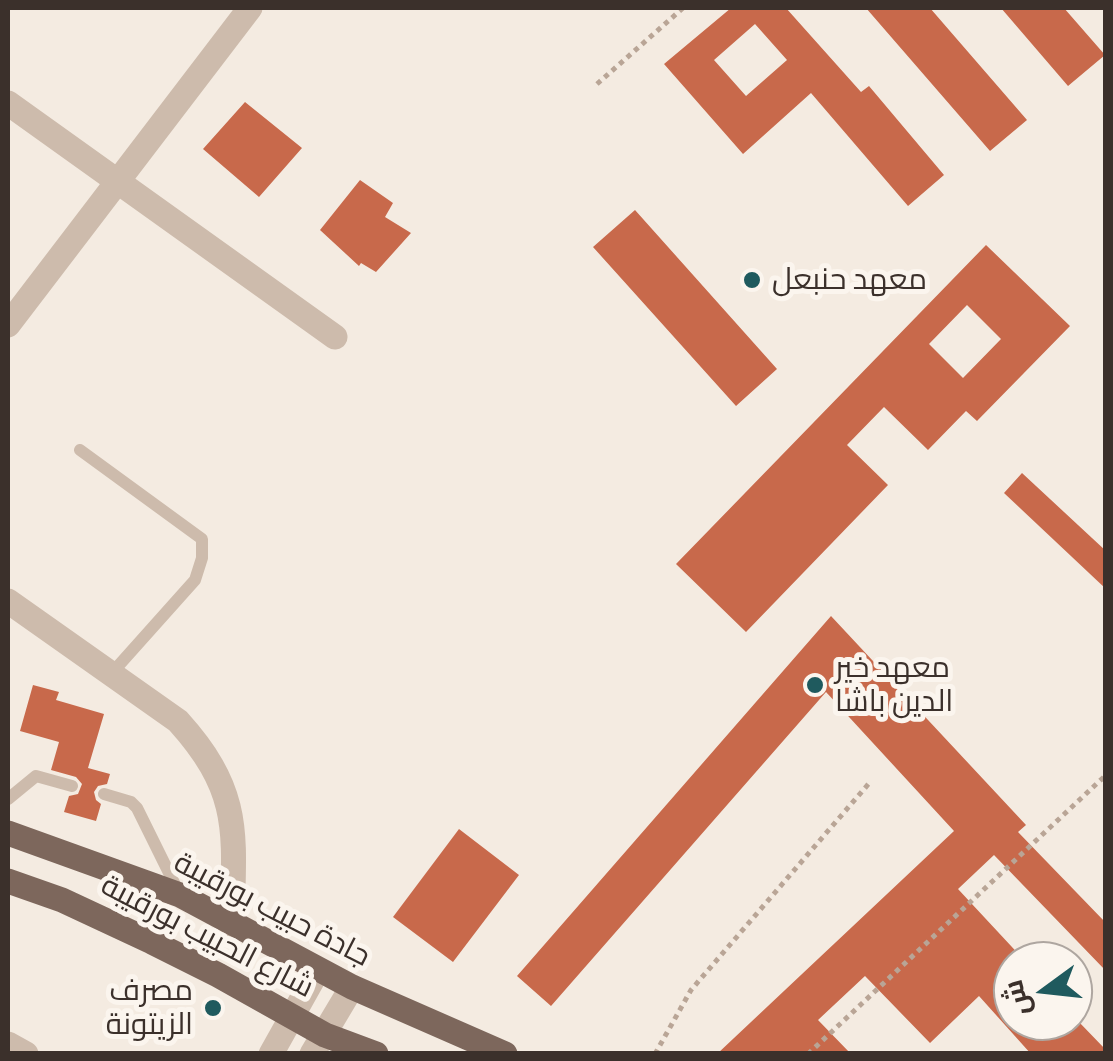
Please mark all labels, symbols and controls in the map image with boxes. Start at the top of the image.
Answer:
place label: معهد حنبعل [772,262,927,298]
marker: معهد حنبعل [741,269,763,291]
place label: معهد خير الدين باشا [835,650,953,720]
marker: معهد خير الدين باشا [804,674,826,696]
street label: جادة حبيب بورقيبة [168,845,376,975]
street label: شارع الحبيب بورقيبة [95,868,319,1006]
north arrow [993,941,1093,1041]
place label: مصرف الزيتونة [106,973,193,1044]
text: ش [993,976,1038,1021]
marker: مصرف الزيتونة [202,997,224,1019]

